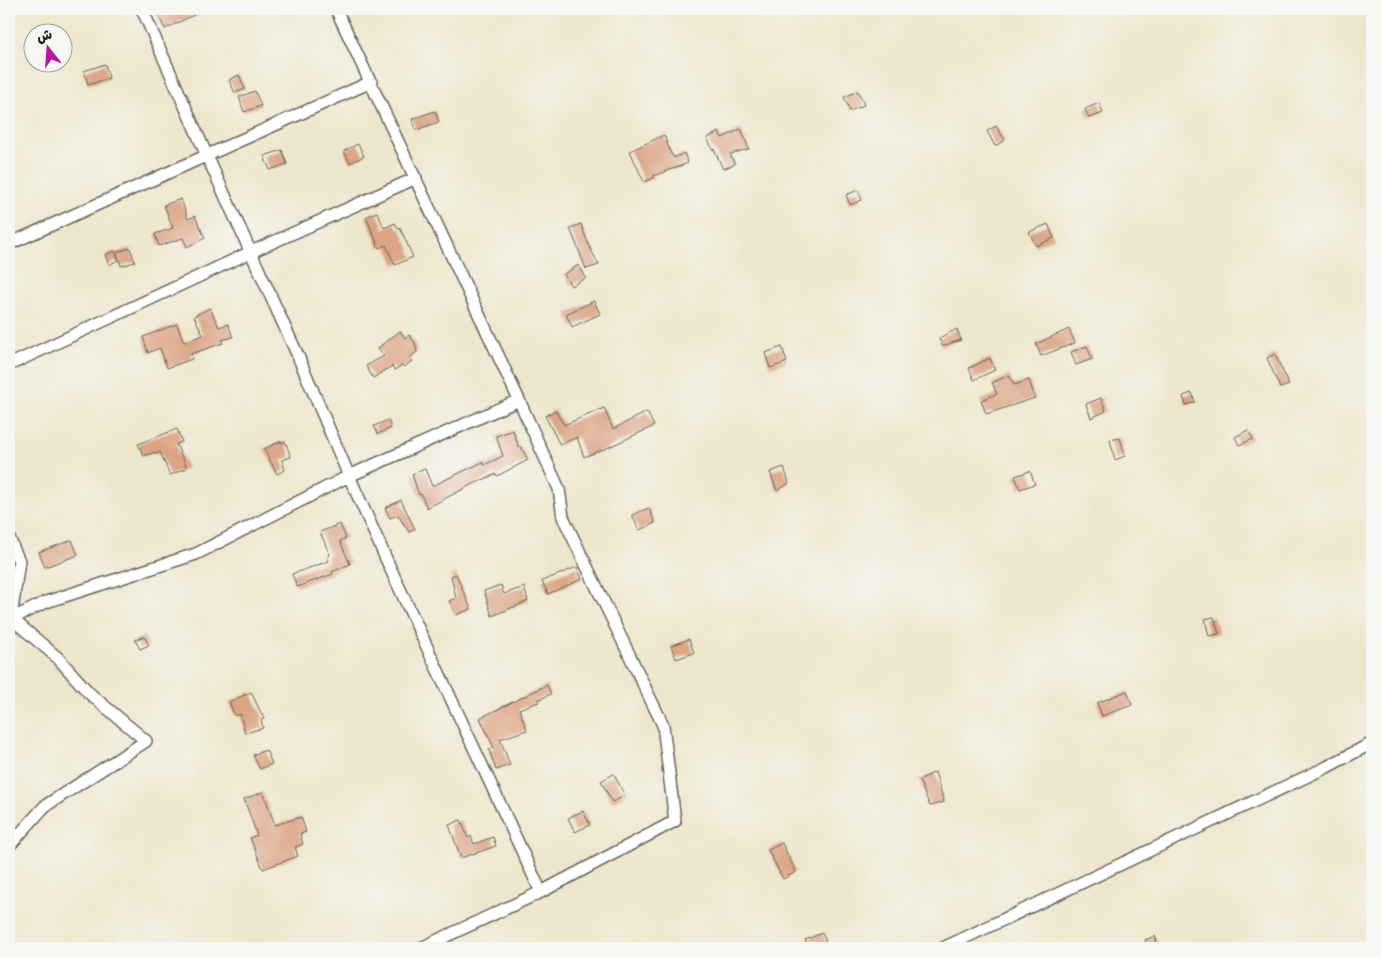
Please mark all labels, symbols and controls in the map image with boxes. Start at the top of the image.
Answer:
north arrow [22,22,72,72]
text: ش [34,25,55,48]

